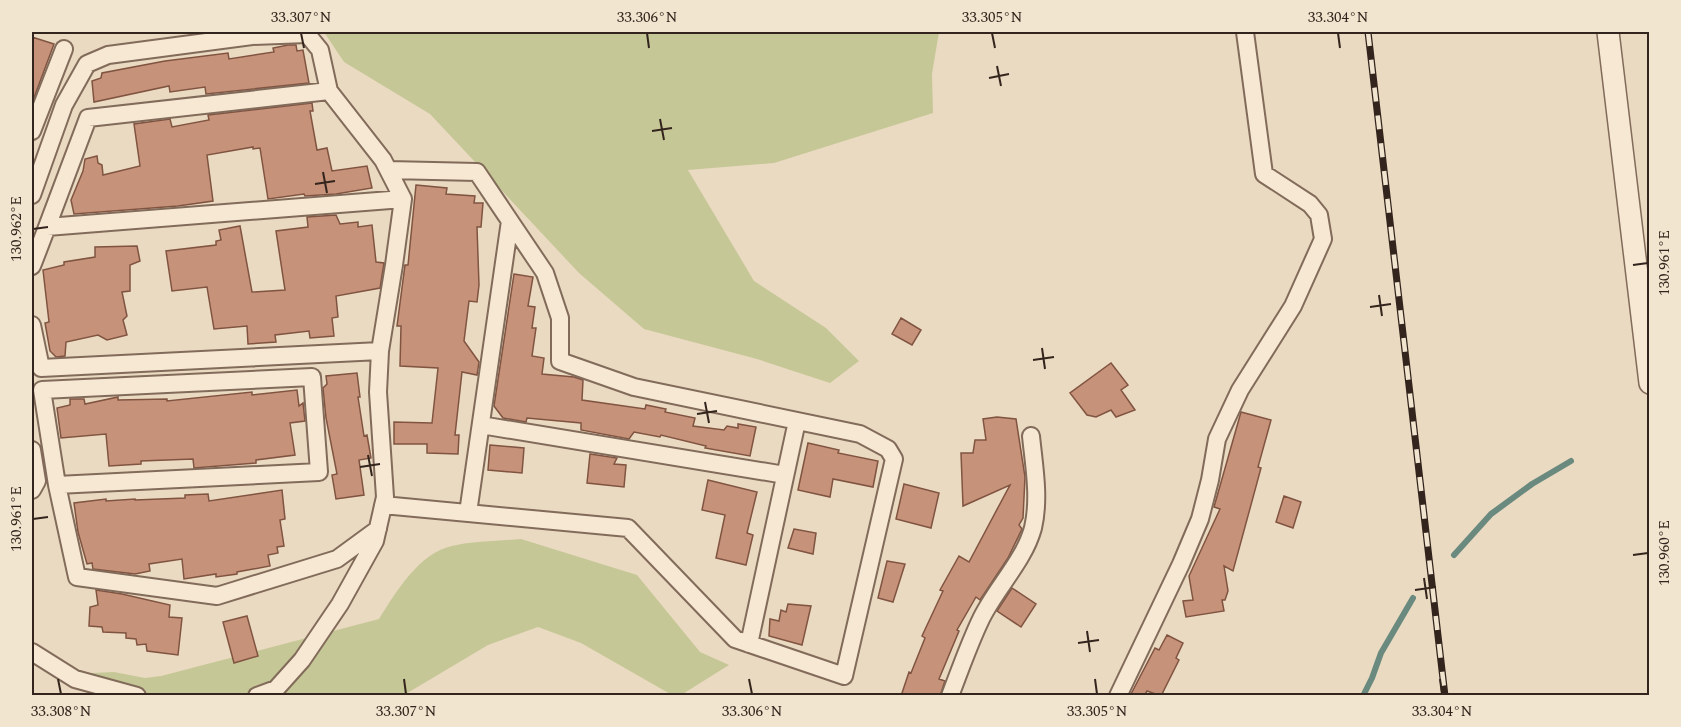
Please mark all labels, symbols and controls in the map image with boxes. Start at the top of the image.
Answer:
text: 33.307°N [271,6,331,29]
text: 33.306°N [617,6,677,29]
text: 33.305°N [962,6,1022,29]
text: 33.304°N [1308,6,1368,29]
text: 130.962°E [5,196,28,262]
text: 130.961°E [1653,230,1676,296]
text: 130.961°E [5,486,28,552]
text: 130.960°E [1653,520,1676,586]
text: 33.308°N [31,700,91,723]
text: 33.307°N [376,700,436,723]
text: 33.306°N [722,700,782,723]
text: 33.305°N [1067,700,1127,723]
text: 33.304°N [1412,700,1472,723]

